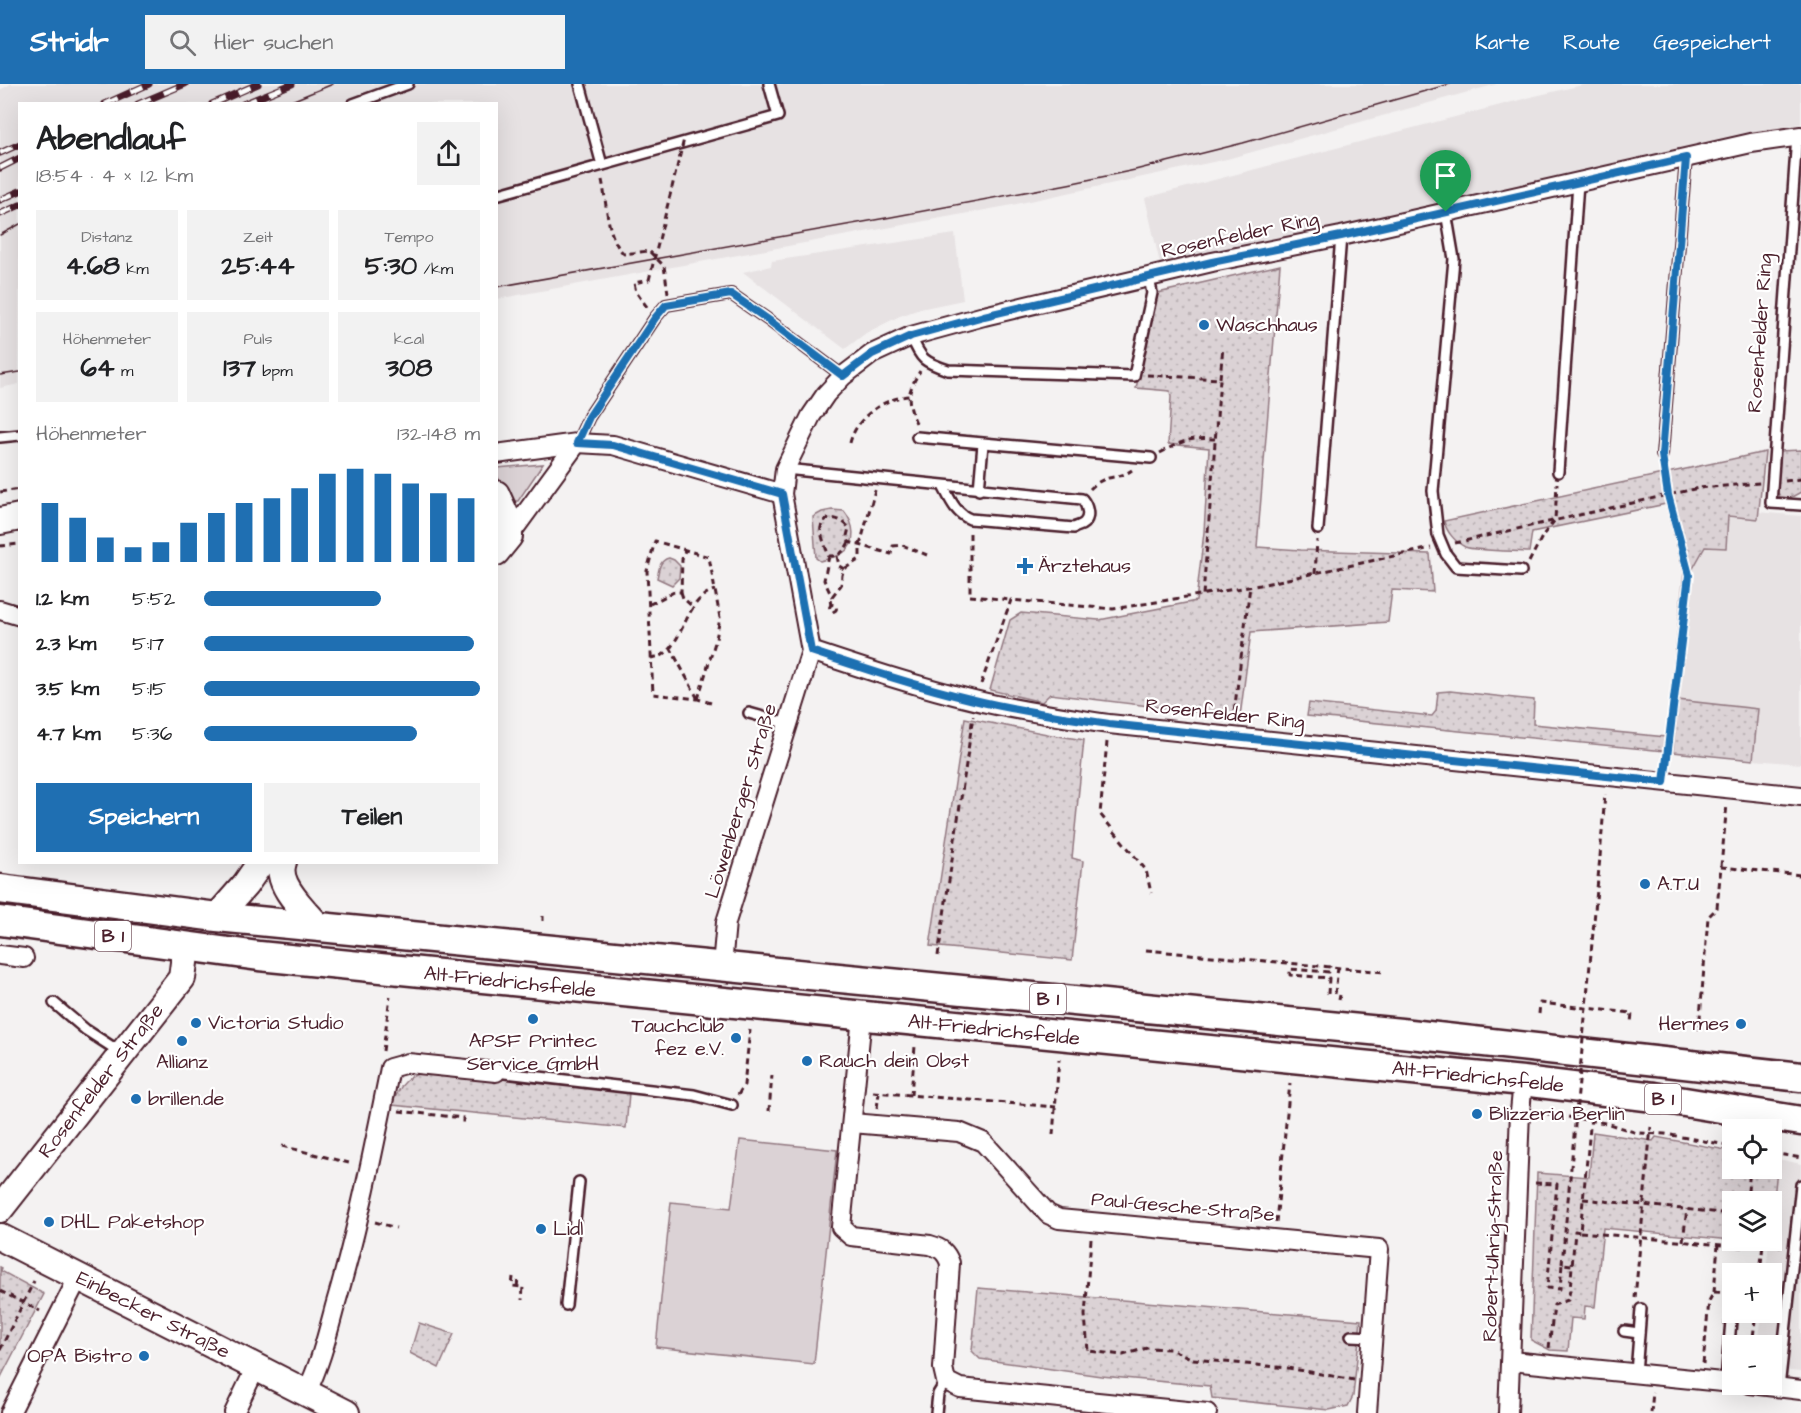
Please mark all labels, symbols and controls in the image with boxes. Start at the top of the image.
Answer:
search box [145,15,565,69]
text: Stridr [30,23,109,62]
icon: search [166,26,199,59]
text: Hier suchen [214,27,333,58]
text: Karte [1475,28,1530,57]
text: Route [1563,28,1620,57]
text: Gespeichert [1653,28,1771,57]
text: Abendlauf [36,116,185,162]
button: share [417,122,480,185]
pin [1420,150,1471,212]
icon: arrive [1429,159,1462,192]
text: 18:54 · 4 × 1.2 km [36,162,193,190]
street label: Rosenfelder Ring [1159,205,1321,266]
text: Distanz [81,226,133,248]
text: Zeit [243,226,273,248]
text: Tempo [385,226,433,248]
text: 4.68 [65,248,120,284]
text: 25:44 [221,248,295,284]
text: 5:30 [365,248,417,284]
street label: Rosenfelder Ring [1740,252,1781,414]
text: km [120,258,149,280]
text: /km [417,258,453,280]
place label: Waschhaus [1216,311,1318,339]
marker: Waschhaus [1197,318,1211,332]
text: Höhenmeter [63,328,151,350]
text: Puls [244,328,272,350]
text: kcal [394,328,424,350]
text: 64 [81,350,115,386]
text: 137 [223,350,256,386]
text: 308 [386,350,432,386]
text: m [115,360,133,382]
text: bpm [256,360,293,382]
text: Höhenmeter [36,420,146,448]
text: 132–148 m [397,420,480,448]
place label: Ärztehaus [1038,552,1131,580]
marker: Ärztehaus [1016,557,1034,575]
text: 1.2 km [36,585,89,613]
text: 5:52 [132,585,175,613]
text: 2.3 km [36,630,96,658]
text: 5:17 [132,630,164,658]
text: 3.5 km [36,675,99,703]
text: 5:15 [132,675,166,703]
street label: Rosenfelder Ring [1144,692,1306,737]
street label: Löwenberger Straße [698,700,785,902]
text: 4.7 km [36,720,101,748]
text: 5:36 [132,720,172,748]
button: Speichern [36,783,252,852]
button: Teilen [264,783,480,852]
place label: A.T.U [1657,870,1699,898]
marker: A.T.U [1638,877,1652,891]
road number: B 1 [95,921,131,951]
street label: Alt-Friedrichsfelde [423,959,598,1005]
road number: B 1 [1030,984,1066,1014]
street label: Rosenfelder Straße [32,998,170,1164]
street label: Alt-Friedrichsfelde [907,1007,1082,1053]
place label: Victoria Studio [208,1009,343,1037]
place label: Hermes [1659,1010,1729,1038]
marker: APSF Printec Service GmbH [526,1012,540,1026]
place label: Tauchclub fez e.V. [631,1012,724,1063]
marker: Victoria Studio [189,1016,203,1030]
marker: Hermes [1734,1017,1748,1031]
place label: APSF Printec Service GmbH [467,1027,599,1078]
marker: Tauchclub fez e.V. [729,1031,743,1045]
marker: Allianz [175,1034,189,1048]
place label: Rauch dein Obst [819,1047,969,1075]
place label: Allianz [156,1048,208,1076]
marker: Rauch dein Obst [800,1054,814,1068]
street label: Alt-Friedrichsfelde [1391,1054,1566,1100]
road number: B 1 [1645,1084,1681,1114]
place label: brillen.de [148,1085,224,1113]
marker: brillen.de [129,1092,143,1106]
place label: Blizzeria Berlin [1489,1100,1625,1128]
marker: Blizzeria Berlin [1470,1107,1484,1121]
map controls [1722,1119,1782,1395]
button: locate [1722,1119,1782,1179]
street label: Robert-Uhrig-Straße [1476,1149,1511,1342]
street label: Paul-Gesche-Straße [1090,1185,1276,1229]
button: layers [1722,1191,1782,1251]
place label: DHL Paketshop [61,1208,204,1236]
marker: DHL Paketshop [42,1215,56,1229]
place label: Lidl [553,1215,583,1243]
marker: Lidl [534,1222,548,1236]
button: + [1722,1263,1782,1323]
street label: Einbecker Straße [71,1264,235,1366]
button: − [1722,1335,1782,1395]
place label: OPA Bistro [27,1342,132,1370]
marker: OPA Bistro [137,1349,151,1363]

